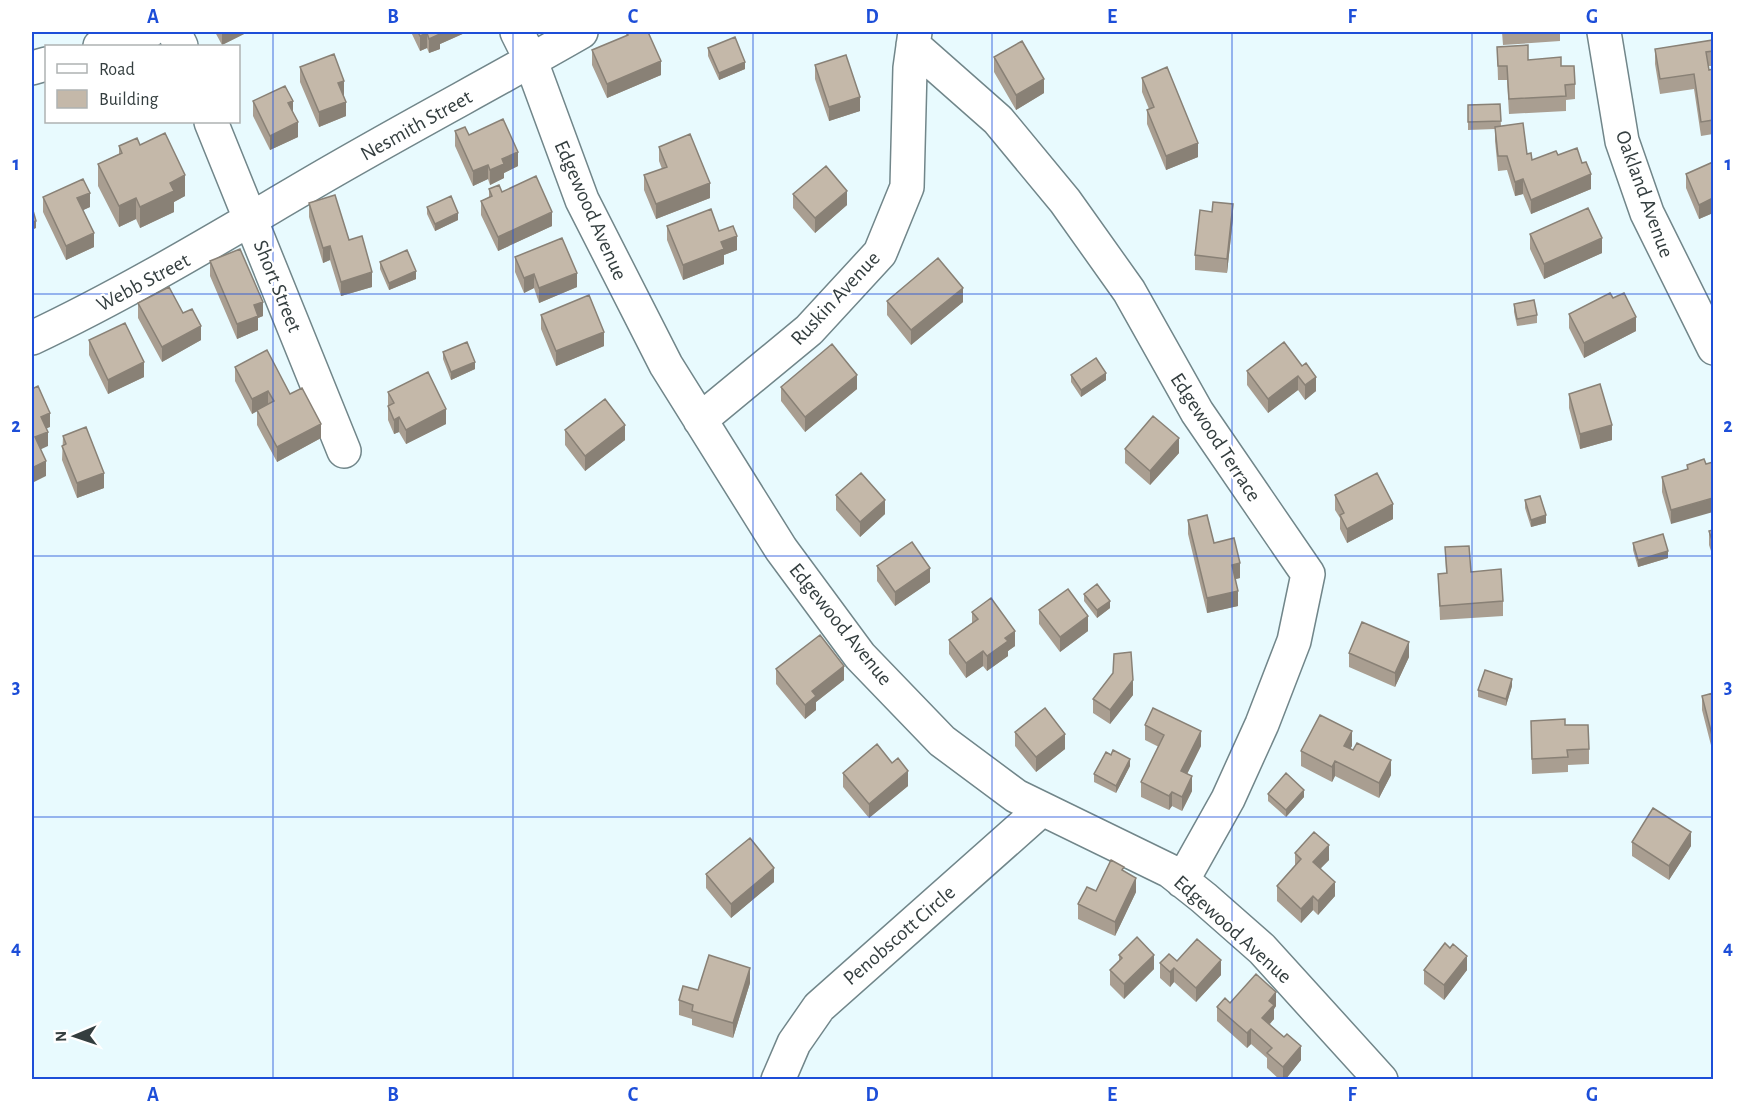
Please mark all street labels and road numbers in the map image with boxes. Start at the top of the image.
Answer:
street label: Nesmith Street [357,86,476,165]
street label: Oakland Avenue [1612,128,1677,261]
street label: Edgewood Avenue [550,137,631,283]
street label: Short Street [250,237,306,335]
street label: Ruskin Avenue [787,247,884,349]
street label: Webb Street [93,249,193,316]
street label: Edgewood Terrace [1166,369,1265,505]
street label: Edgewood Avenue [785,559,896,689]
street label: Edgewood Avenue [1170,871,1296,987]
street label: Penobscott Circle [839,881,959,989]

